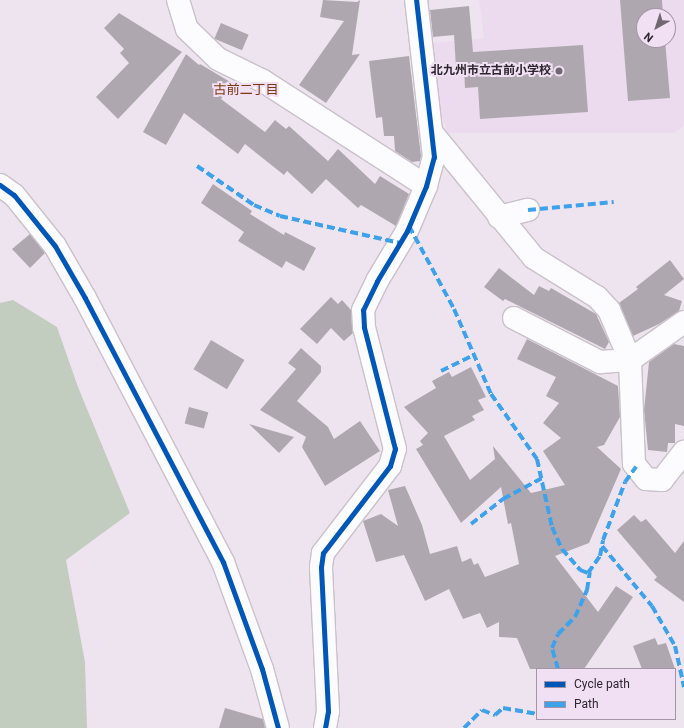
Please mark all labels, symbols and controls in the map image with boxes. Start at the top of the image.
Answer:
north arrow [636,8,676,48]
text: N [642,29,656,44]
place label: 北九州市立古前小学校 [431,64,551,78]
marker: 北九州市立古前小学校 [554,66,564,76]
district label: 古前二丁目 [214,82,278,98]
legend [536,668,676,720]
text: Cycle path [574,677,630,691]
text: Path [574,697,599,711]

